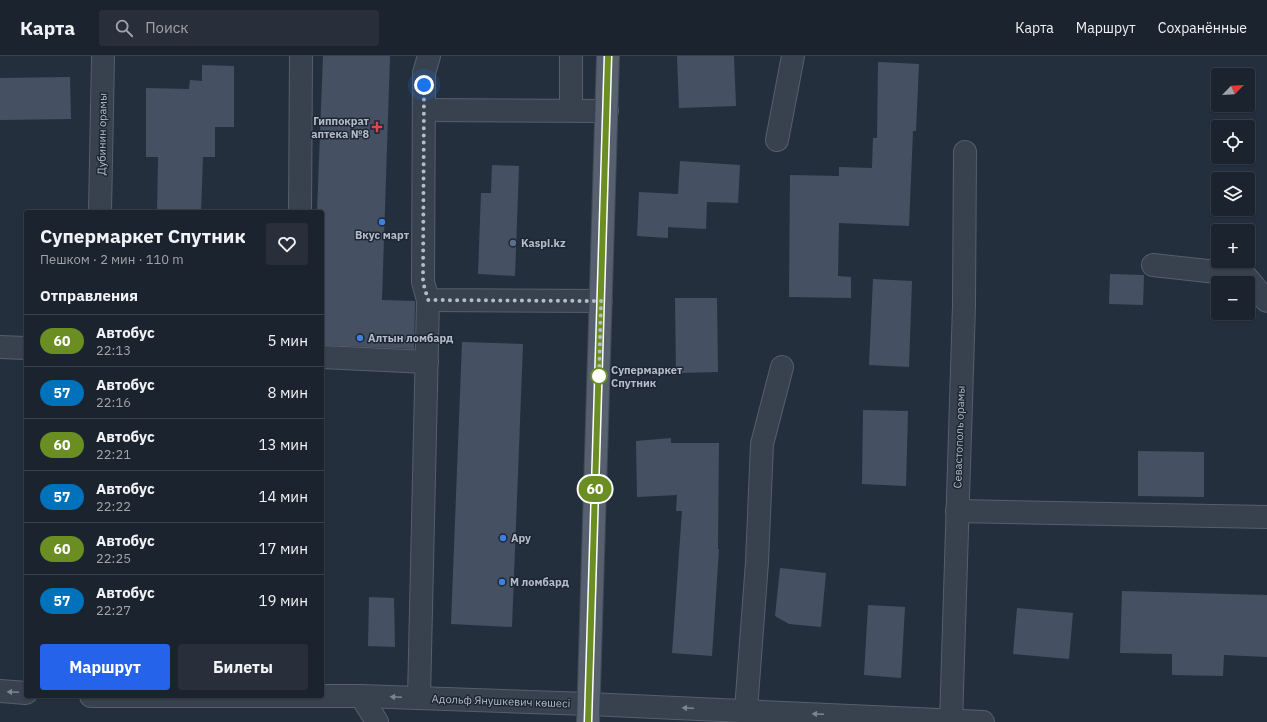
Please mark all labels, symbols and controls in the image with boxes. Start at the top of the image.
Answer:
search box [99,10,379,46]
text: Карта [20,16,75,40]
icon: search [113,17,135,39]
text: Поиск [145,18,189,37]
text: Карта [1015,19,1054,37]
text: Маршрут [1076,19,1136,37]
text: Сохранённые [1158,19,1247,37]
north arrow [1211,68,1255,112]
map controls [1211,68,1255,320]
your location [414,75,434,95]
street label: Дубинин орамы [94,93,110,175]
place label: Гиппократ аптека №8 [311,114,370,141]
button: locate [1211,120,1255,164]
marker: Гиппократ аптека №8 [372,122,382,132]
button: layers [1211,172,1255,216]
marker: Вкус март [377,217,387,227]
button: heart [266,223,308,265]
text: Супермаркет Спутник [40,224,246,248]
button: + [1211,224,1255,268]
place label: Вкус март [355,228,410,242]
place label: Kaspi.kz [521,236,566,250]
marker: Kaspi.kz [508,238,518,248]
text: Пешком · 2 мин · 110 m [40,251,184,268]
button: − [1211,276,1255,320]
text: Отправления [40,286,138,305]
text: Автобус [96,323,155,342]
text: 5 мин [267,331,308,350]
place label: Алтын ломбард [368,331,454,345]
text: 60 [54,332,70,350]
marker: Алтын ломбард [355,333,365,343]
text: 22:13 [96,342,131,359]
place label: Супермаркет Спутник [611,363,683,390]
marker: Супермаркет Спутник [590,367,608,385]
text: Автобус [96,375,155,394]
text: 8 мин [267,383,308,402]
text: 57 [54,384,70,402]
street label: Севастополь орамы [950,385,968,489]
text: 22:16 [96,394,131,411]
text: Автобус [96,427,155,446]
text: 13 мин [258,435,308,454]
text: 60 [54,436,70,454]
text: 22:21 [96,446,131,463]
line badge: 60 [577,476,613,502]
text: Автобус [96,479,155,498]
text: 60 [587,480,603,498]
text: 14 мин [258,487,308,506]
text: 57 [54,488,70,506]
text: 22:22 [96,498,131,515]
text: Автобус [96,531,155,550]
place label: Ару [511,531,531,545]
marker: Ару [498,533,508,543]
text: 17 мин [258,539,308,558]
text: 60 [54,540,70,558]
text: 22:25 [96,550,131,567]
place label: М ломбард [510,575,570,589]
marker: М ломбард [497,577,507,587]
text: Автобус [96,583,155,602]
text: 19 мин [258,591,308,610]
text: 57 [54,592,70,610]
text: 22:27 [96,602,131,619]
button: Маршрут [40,644,170,690]
button: Билеты [178,644,308,690]
one-way arrow [6,689,19,695]
street label: Адольф Янушкевич көшесі [431,692,571,710]
one-way arrow [390,694,402,701]
one-way arrow [681,705,694,711]
one-way arrow [812,711,824,718]

